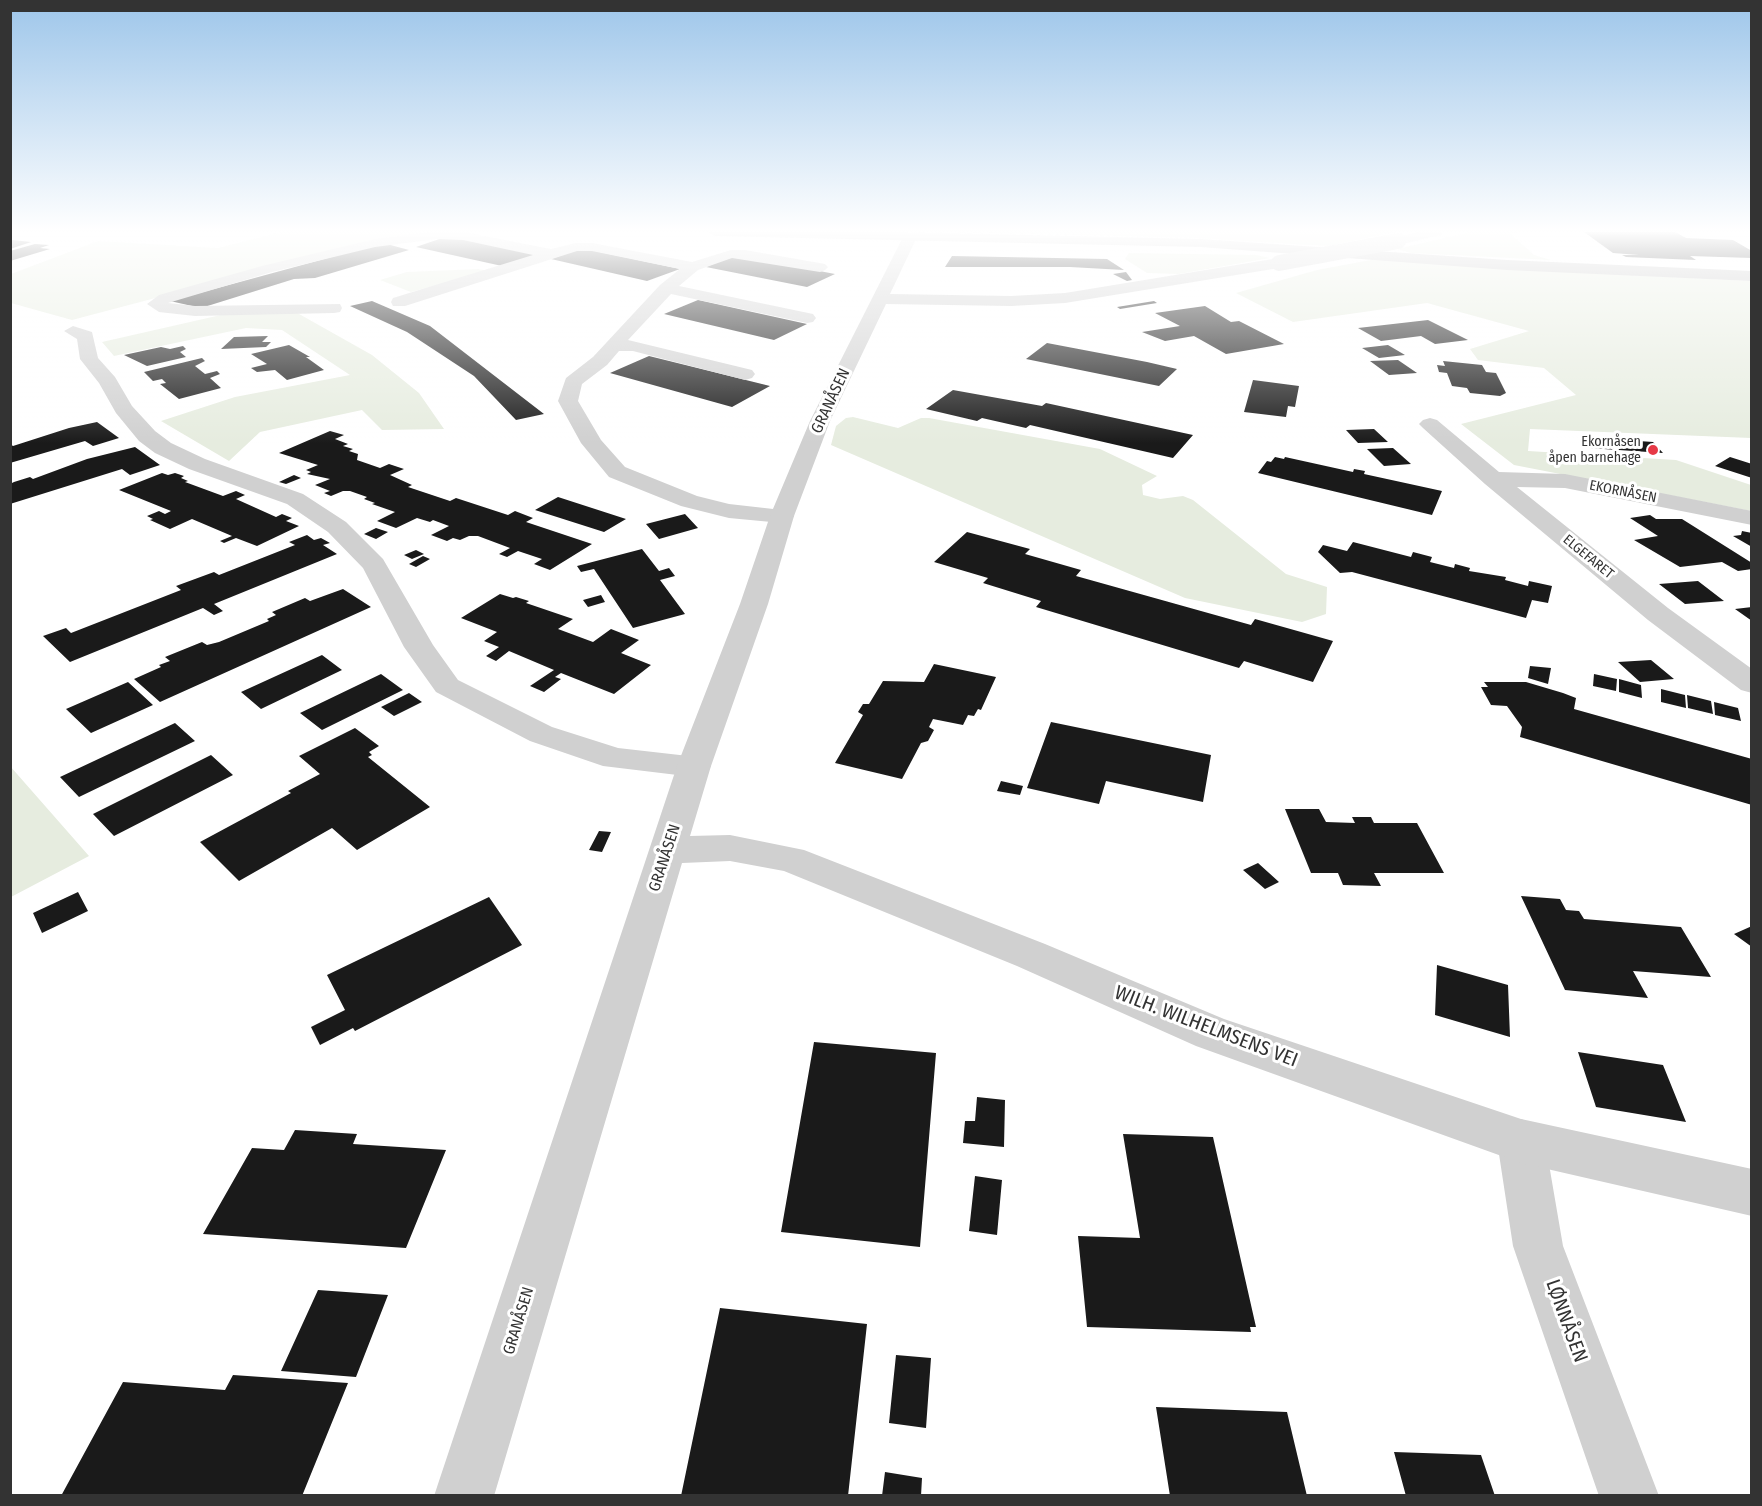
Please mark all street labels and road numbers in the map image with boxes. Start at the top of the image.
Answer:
street label: GRANÅSEN [808,365,854,437]
street label: EKORNÅSEN [1588,477,1658,507]
street label: ELGEFARET [1559,532,1617,582]
street label: GRANÅSEN [645,822,685,894]
street label: WILH. WILHELMSENS VEI [1111,981,1301,1073]
street label: LØNNÅSEN [1540,1276,1592,1366]
street label: GRANÅSEN [500,1285,538,1357]

